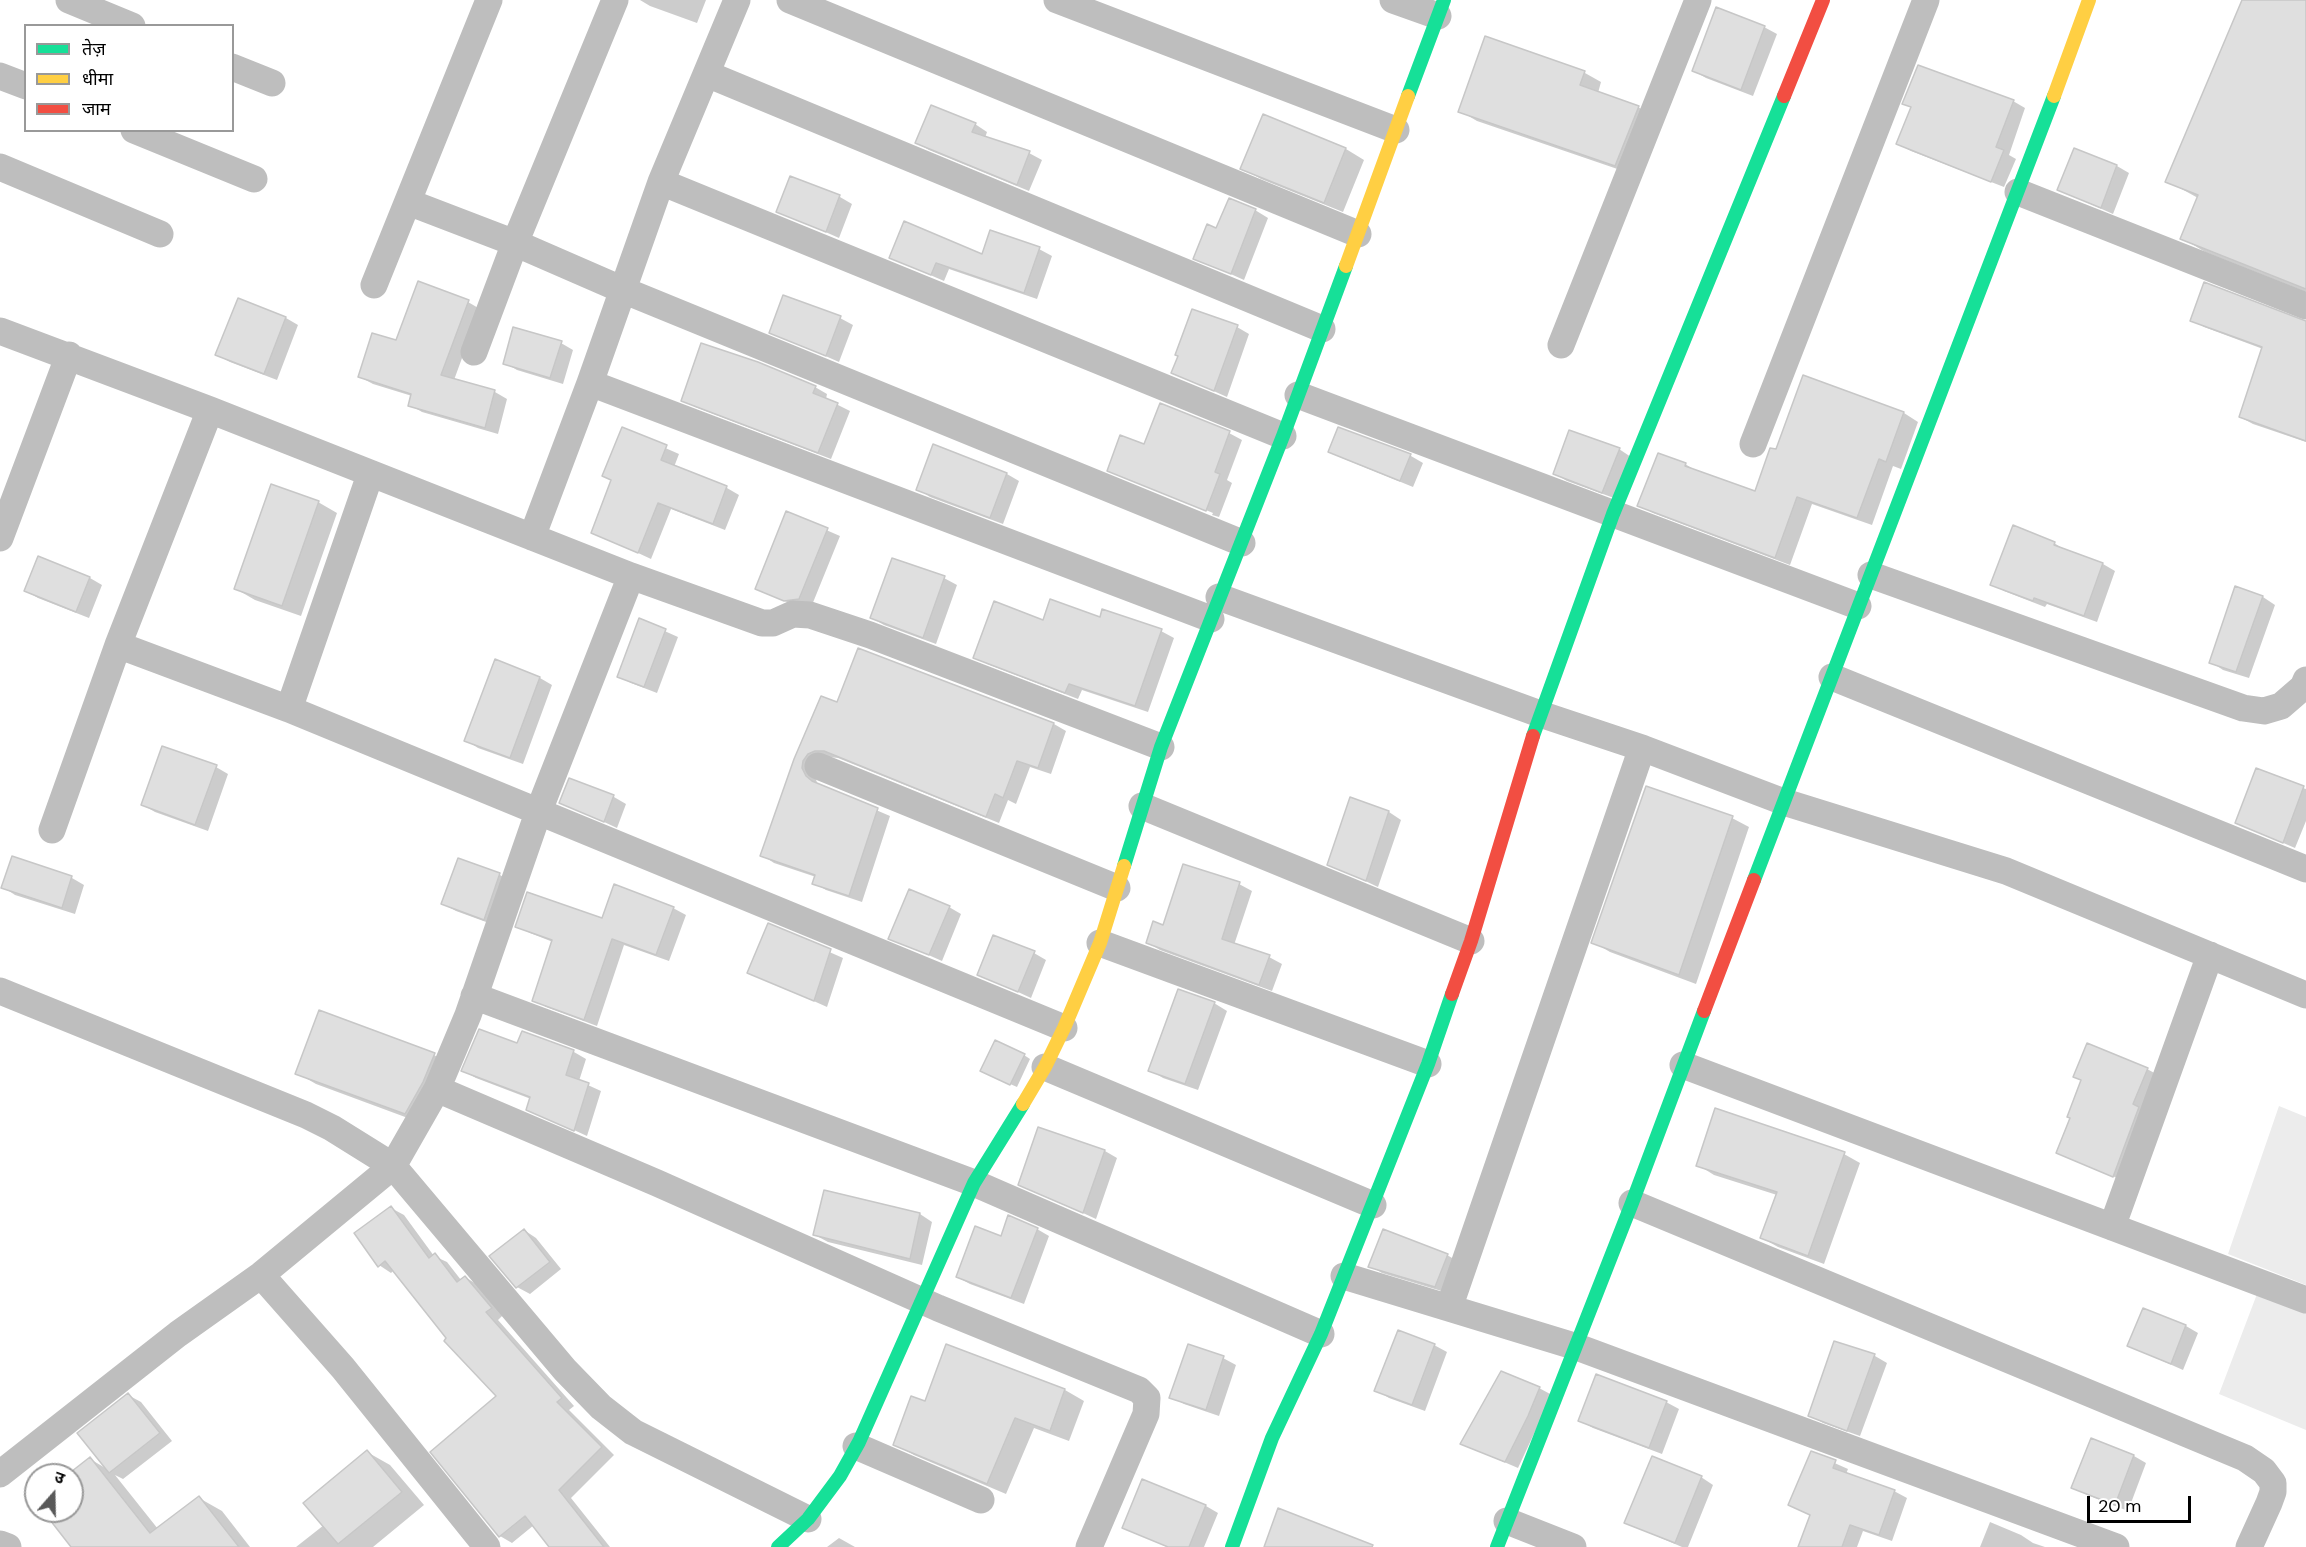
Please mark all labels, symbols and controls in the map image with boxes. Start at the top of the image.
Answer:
legend [24,24,234,132]
text: तेज़ [82,37,106,61]
text: धीमा [82,67,113,91]
text: जाम [82,97,111,121]
north arrow [24,1463,84,1523]
text: उ [52,1466,68,1489]
scale bar [2090,1484,2194,1522]
text: 20 m [2098,1494,2141,1518]

